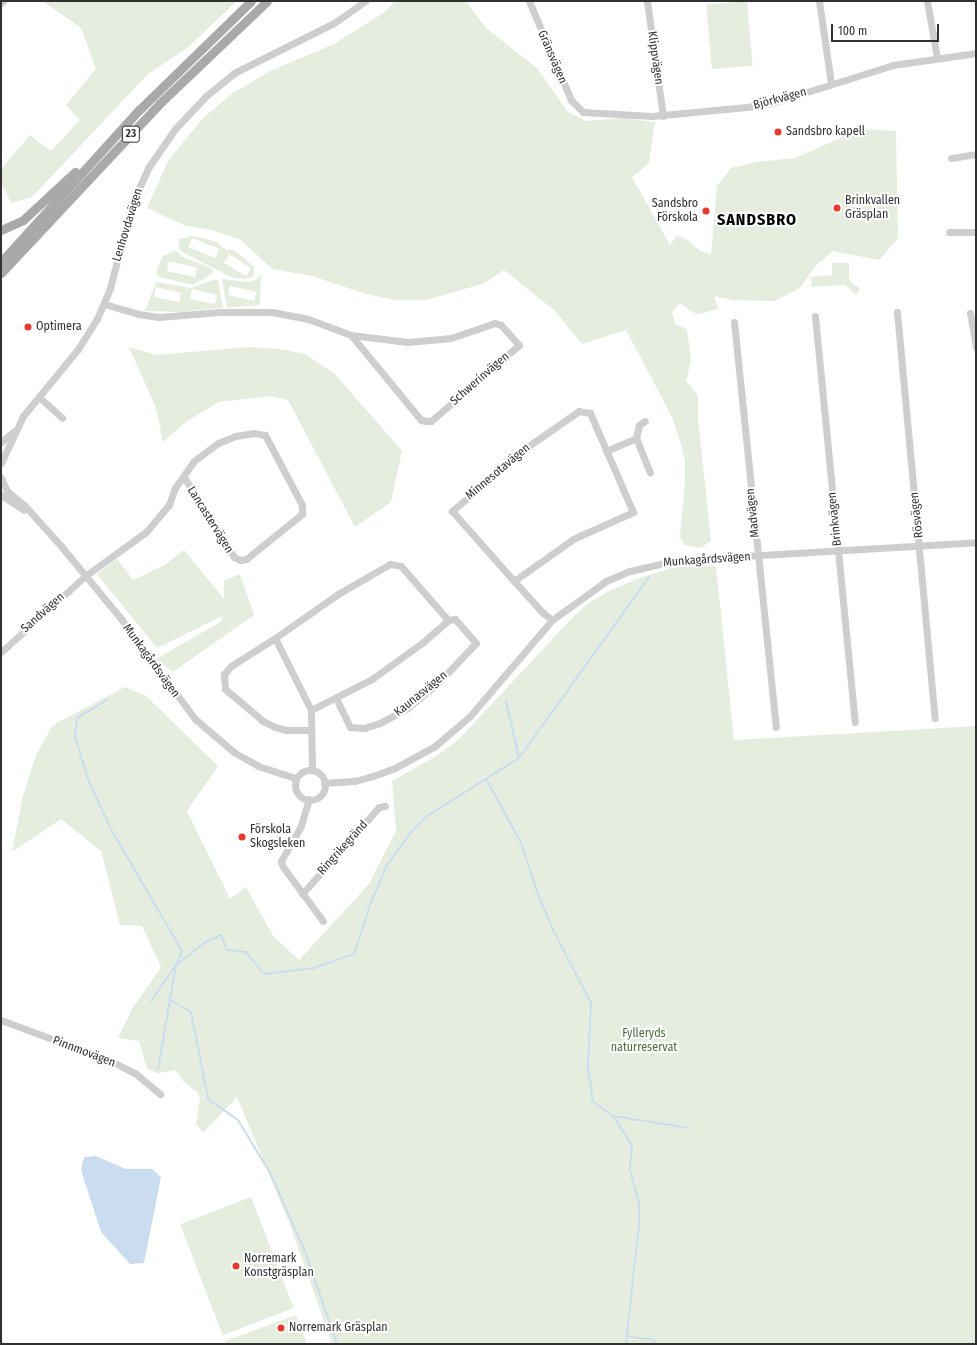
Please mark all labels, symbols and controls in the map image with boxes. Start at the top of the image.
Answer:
scale bar [833,16,941,42]
text: 100 m [838,24,867,38]
street label: Gränsvägen [534,28,570,86]
street label: Klippvägen [644,30,666,86]
street label: Björkvägen [752,85,808,113]
road number: 23 [121,125,141,143]
place label: Sandsbro kapell [786,125,865,139]
marker: Sandsbro kapell [773,127,783,137]
street label: Lenhovdavägen [110,187,146,263]
place label: Brinkvallen Gräsplan [845,194,900,222]
place label: Sandsbro Förskola [652,197,698,225]
marker: Brinkvallen Gräsplan [832,203,842,213]
marker: Sandsbro Förskola [701,206,711,216]
district label: SANDSBRO [717,210,797,230]
place label: Optimera [36,320,82,334]
marker: Optimera [23,322,33,332]
street label: Schwerinvägen [448,350,512,408]
street label: Minnesotavägen [463,441,533,503]
street label: Lancastervägen [184,484,236,556]
street label: Madvägen [743,488,763,538]
street label: Brinkvägen [825,491,845,547]
street label: Rösvägen [907,491,927,539]
street label: Munkagårdsvägen [663,550,751,570]
street label: Sandvägen [18,590,68,636]
street label: Munkagårdsvägen [119,621,183,701]
street label: Kaunasvägen [392,668,450,720]
street label: Ringrikegränd [315,818,371,878]
place label: Förskola Skogsleken [250,823,305,851]
marker: Förskola Skogsleken [237,832,247,842]
park label: Fylleryds naturreservat [611,1027,677,1055]
street label: Pinnmovägen [51,1033,117,1071]
place label: Norremark Konstgräsplan [244,1252,314,1280]
marker: Norremark Konstgräsplan [231,1261,241,1271]
place label: Norremark Gräsplan [289,1321,388,1335]
marker: Norremark Gräsplan [276,1323,286,1333]

